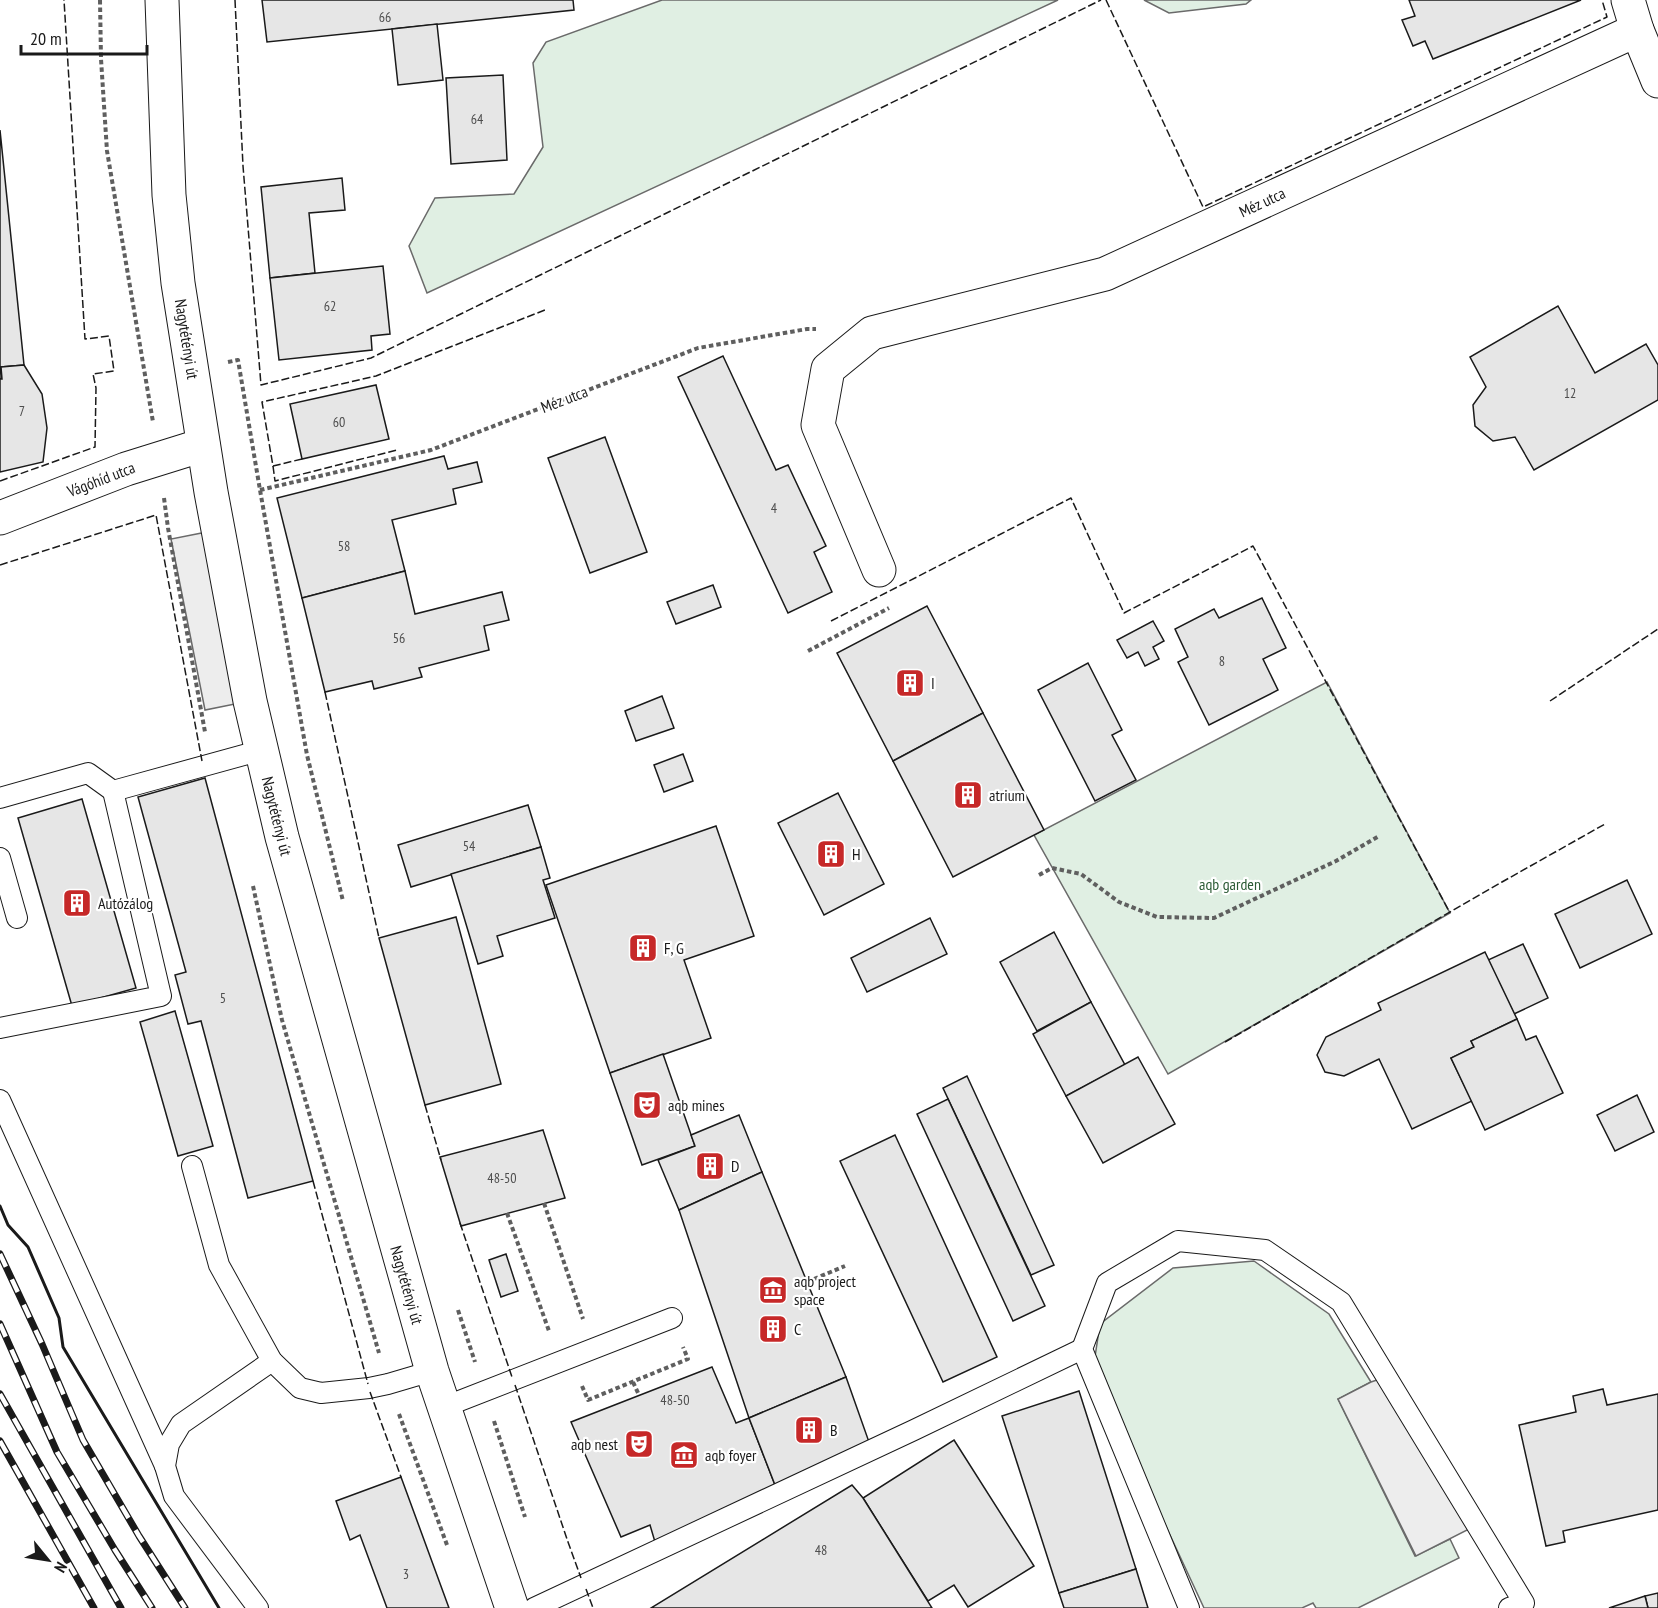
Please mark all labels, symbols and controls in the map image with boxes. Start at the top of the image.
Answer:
house number: 66 [379,8,391,26]
scale bar [21,18,147,56]
text: 20 m [30,27,62,50]
house number: 64 [471,110,484,128]
street label: Méz utca [1236,183,1288,221]
street label: Nagytétényi út [171,297,203,381]
house number: 62 [324,297,336,315]
street label: Méz utca [538,381,590,417]
house number: 12 [1564,384,1576,402]
house number: 7 [19,402,25,420]
house number: 60 [333,413,345,431]
street label: Vágóhíd utca [63,457,138,501]
house number: 4 [771,499,778,517]
house number: 58 [338,537,350,555]
house number: 56 [393,629,405,647]
house number: 8 [1219,652,1225,670]
building icon: I [894,667,926,699]
place label: I [931,673,935,693]
street label: Nagytétényi út [258,774,297,858]
building icon: atrium [952,779,984,811]
place label: atrium [989,785,1025,805]
house number: 54 [463,837,476,855]
building icon: H [815,838,847,870]
place label: H [852,844,861,864]
park label: aqb garden [1199,874,1261,894]
building icon: Autózálog [61,887,93,919]
place label: Autózálog [98,893,153,913]
building icon: F, G [627,932,659,964]
place label: F, G [664,938,684,958]
house number: 5 [220,989,226,1007]
theatre icon: aqb mines [631,1089,663,1121]
place label: aqb mines [668,1095,725,1115]
building icon: D [694,1150,726,1182]
place label: D [731,1156,739,1176]
house number: 48-50 [487,1169,517,1187]
street label: Nagytétényi út [386,1243,428,1327]
place label: aqb project space [794,1271,857,1309]
museum icon: aqb project space [757,1274,789,1306]
building icon: C [757,1313,789,1345]
place label: C [794,1319,801,1339]
house number: 48-50 [660,1391,690,1409]
building icon: B [793,1414,825,1446]
place label: B [830,1420,838,1440]
theatre icon: aqb nest [623,1428,655,1460]
place label: aqb nest [571,1434,619,1454]
museum icon: aqb foyer [668,1439,700,1471]
place label: aqb foyer [705,1445,757,1465]
north arrow [18,1530,78,1590]
house number: 48 [815,1541,827,1559]
text: N [50,1559,72,1576]
house number: 3 [403,1565,409,1583]

